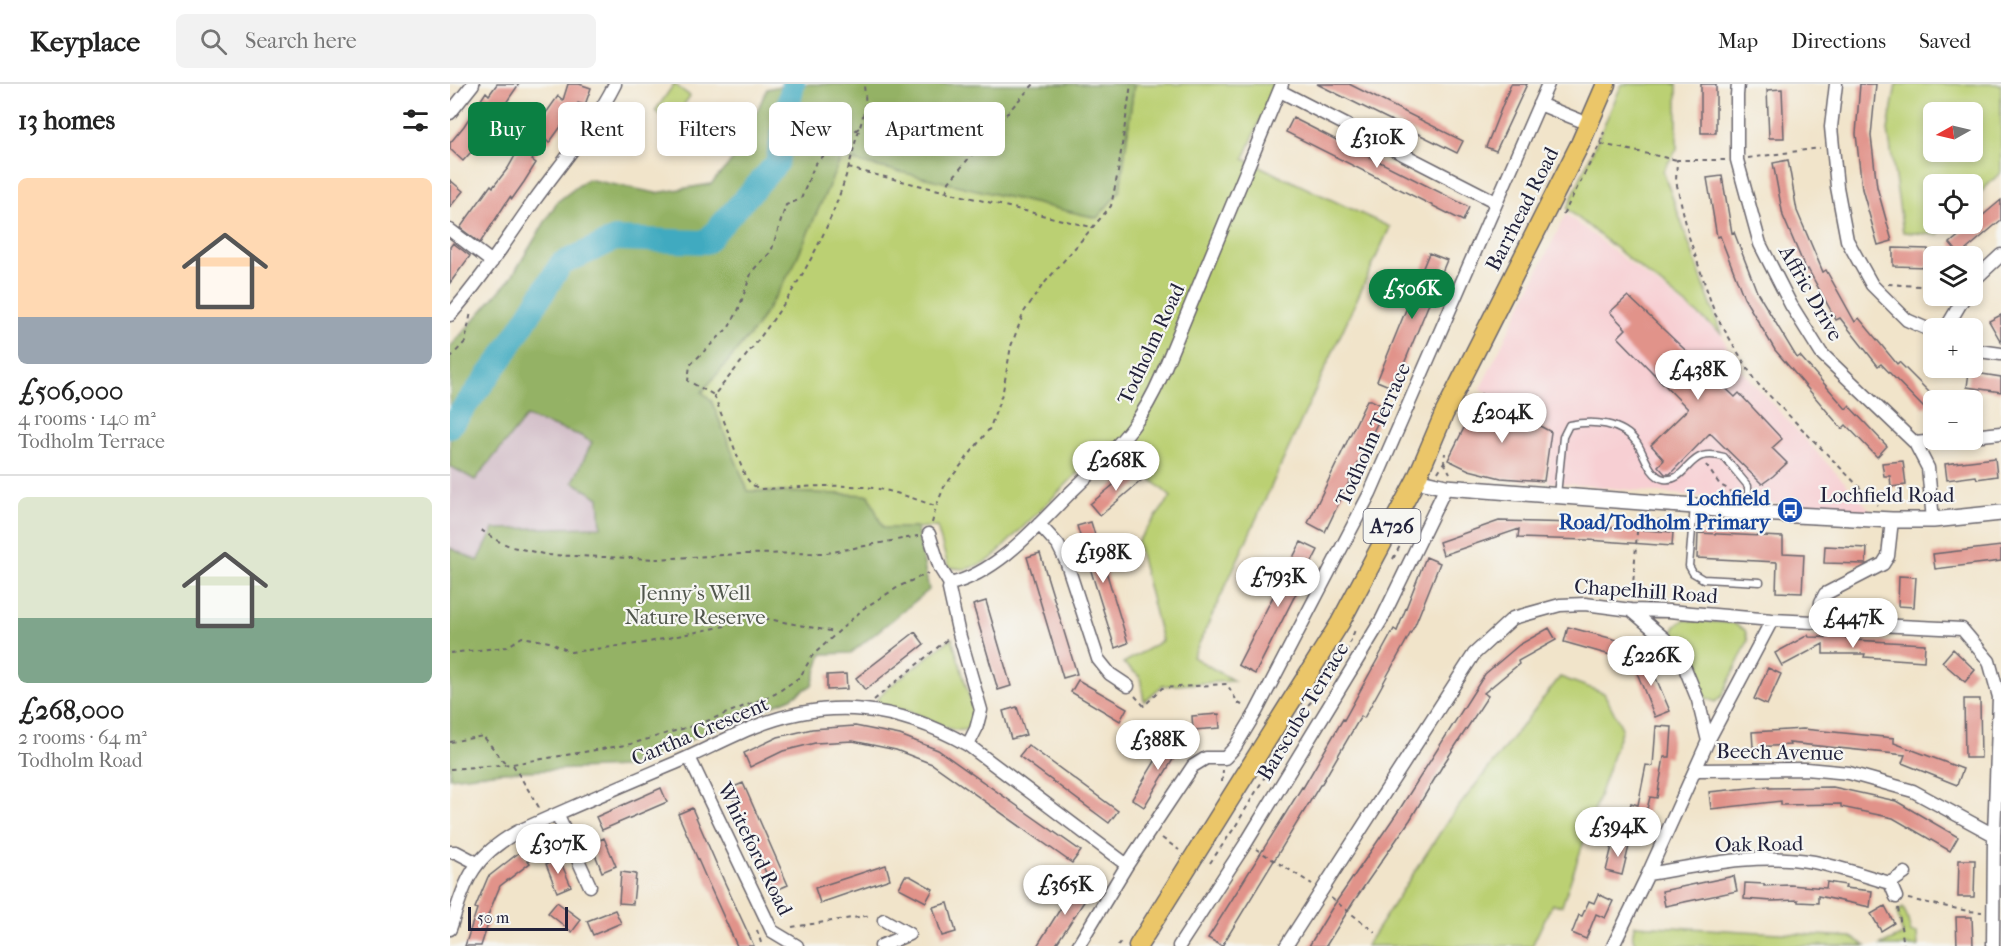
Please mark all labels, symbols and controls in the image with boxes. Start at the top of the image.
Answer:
search box [176,14,596,68]
text: Keyplace [30,25,140,58]
icon: search [197,25,230,58]
text: Search here [245,28,357,54]
text: Map [1718,29,1758,53]
text: Directions [1791,29,1886,53]
text: Saved [1919,29,1971,53]
chip: Buy [468,102,546,156]
chip: Rent [558,102,645,156]
chip: Filters [657,102,757,156]
chip: New [769,102,852,156]
chip: Apartment [864,102,1005,156]
north arrow [1923,102,1983,162]
map controls [1923,102,1983,450]
icon: filters [399,104,432,137]
text: 13 homes [18,105,115,136]
pin: £310K [1335,118,1419,169]
text: £310K [1350,126,1404,149]
street label: Barrhead Road [1481,143,1564,275]
button: locate [1923,174,1983,234]
icon: home [171,217,279,325]
street label: Affric Drive [1774,240,1848,345]
button: layers [1923,246,1983,306]
pin: £506K [1370,269,1454,320]
text: £506K [1383,277,1441,300]
street label: Todholm Road [1112,279,1190,408]
button: + [1923,318,1983,378]
pin: £438K [1656,350,1740,401]
text: £438K [1669,358,1727,381]
street label: Todholm Terrace [1331,359,1415,509]
text: £506,000 [18,376,123,407]
button: − [1923,390,1983,450]
pin: £204K [1460,393,1544,444]
text: £204K [1472,401,1532,424]
text: 4 rooms · 140 m² [18,407,156,430]
text: Todholm Terrace [18,430,165,453]
pin: £268K [1074,441,1158,492]
text: £268K [1086,449,1146,472]
street label: Lochfield Road [1820,483,1955,507]
place label: Lochfield Road/Todholm Primary [1559,486,1772,534]
bus stop icon: Lochfield Road/Todholm Primary [1775,495,1805,525]
road number: A726 [1364,509,1420,543]
pin: £198K [1061,533,1145,584]
icon: home [171,536,279,644]
text: £198K [1075,541,1131,564]
pin: £793K [1236,557,1320,608]
text: £793K [1250,565,1306,588]
street label: Chapelhill Road [1573,574,1719,608]
park label: Jenny's Well Nature Reserve [624,581,766,629]
pin: £447K [1811,598,1895,649]
text: £447K [1823,606,1883,629]
pin: £226K [1609,636,1693,687]
street label: Barscube Terrace [1252,638,1354,784]
text: £226K [1621,644,1681,667]
street label: Cartha Crescent [628,691,773,771]
text: £268,000 [18,695,124,726]
pin: £388K [1116,720,1200,771]
text: 2 rooms · 64 m² [18,726,147,749]
text: £388K [1130,728,1186,751]
street label: Beech Avenue [1716,739,1844,765]
text: Todholm Road [18,749,143,772]
street label: Whiteford Road [712,778,798,920]
pin: £394K [1576,807,1660,858]
text: £394K [1589,815,1647,838]
pin: £307K [516,824,600,875]
street label: Oak Road [1715,831,1804,857]
text: £307K [530,832,586,855]
pin: £365K [1023,865,1107,916]
text: £365K [1037,873,1093,896]
scale bar [468,904,568,932]
text: 50 m [477,908,509,927]

